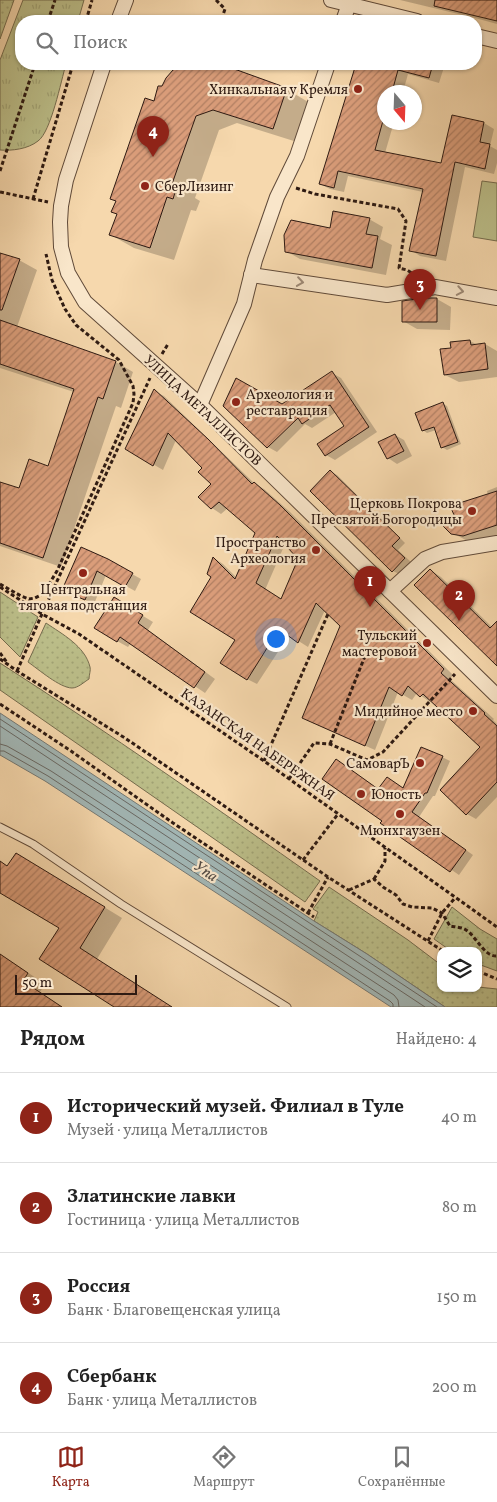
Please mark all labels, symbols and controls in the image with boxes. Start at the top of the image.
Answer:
search box [15,15,482,70]
icon: search [33,29,61,57]
text: Поиск [73,30,127,56]
place label: Хинкальная у Кремля [209,81,348,100]
marker: Хинкальная у Кремля [352,83,364,95]
north arrow [377,85,422,130]
pin: 4 [137,116,169,157]
place label: СберЛизинг [155,178,233,197]
marker: СберЛизинг [139,180,151,192]
pin: 3 [404,269,436,310]
one-way arrow [296,276,304,287]
one-way arrow [456,286,465,296]
street label: УЛИЦА МЕТАЛЛИСТОВ [139,351,265,471]
place label: Археология и реставрация [246,386,334,421]
marker: Археология и реставрация [230,396,242,408]
place label: Церковь Покрова Пресвятой Богородицы [311,495,462,530]
marker: Церковь Покрова Пресвятой Богородицы [466,505,478,517]
place label: Пространство Археология [215,534,306,569]
marker: Пространство Археология [310,544,322,556]
pin: 1 [354,566,386,607]
marker: Центральная тяговая подстанция [77,567,89,579]
pin: 2 [443,580,475,621]
place label: Центральная тяговая подстанция [19,581,147,616]
your location [263,626,289,652]
place label: Тульский мастеровой [342,627,417,662]
marker: Тульский мастеровой [421,637,433,649]
street label: КАЗАНСКАЯ НАБЕРЕЖНАЯ [176,685,338,806]
place label: Мидийное место [354,703,463,722]
marker: Мидийное место [467,705,479,717]
place label: СамоварЪ [346,755,410,774]
marker: СамоварЪ [414,757,426,769]
place label: Юность [371,786,422,805]
marker: Юность [355,788,367,800]
marker: Мюнхгаузен [394,808,406,820]
place label: Мюнхгаузен [360,822,441,841]
water label: Упа [189,857,221,888]
map controls [437,947,482,992]
button: layers [437,947,482,992]
scale bar [15,972,138,995]
text: 50 m [22,974,52,993]
text: Рядом [20,1025,85,1054]
text: Найдено: 4 [396,1029,477,1051]
text: Исторический музей. Филиал в Туле [67,1094,404,1120]
text: 1 [33,1107,39,1129]
text: 40 m [441,1107,477,1129]
text: Музей · улица Металлистов [67,1120,268,1142]
text: Златинские лавки [67,1184,236,1210]
text: 2 [32,1197,40,1219]
text: 80 m [442,1197,477,1219]
text: Гостиница · улица Металлистов [67,1210,300,1232]
text: Россия [67,1274,130,1300]
text: 3 [32,1287,40,1309]
text: 150 m [436,1287,477,1309]
text: Банк · Благовещенская улица [67,1300,281,1322]
text: Сбербанк [67,1364,157,1390]
text: 4 [31,1377,41,1399]
text: 200 m [432,1377,477,1399]
text: Банк · улица Металлистов [67,1390,257,1412]
tab: Карта [52,1443,90,1492]
tab: Маршрут [193,1443,255,1492]
tab: Сохранённые [358,1443,445,1492]

